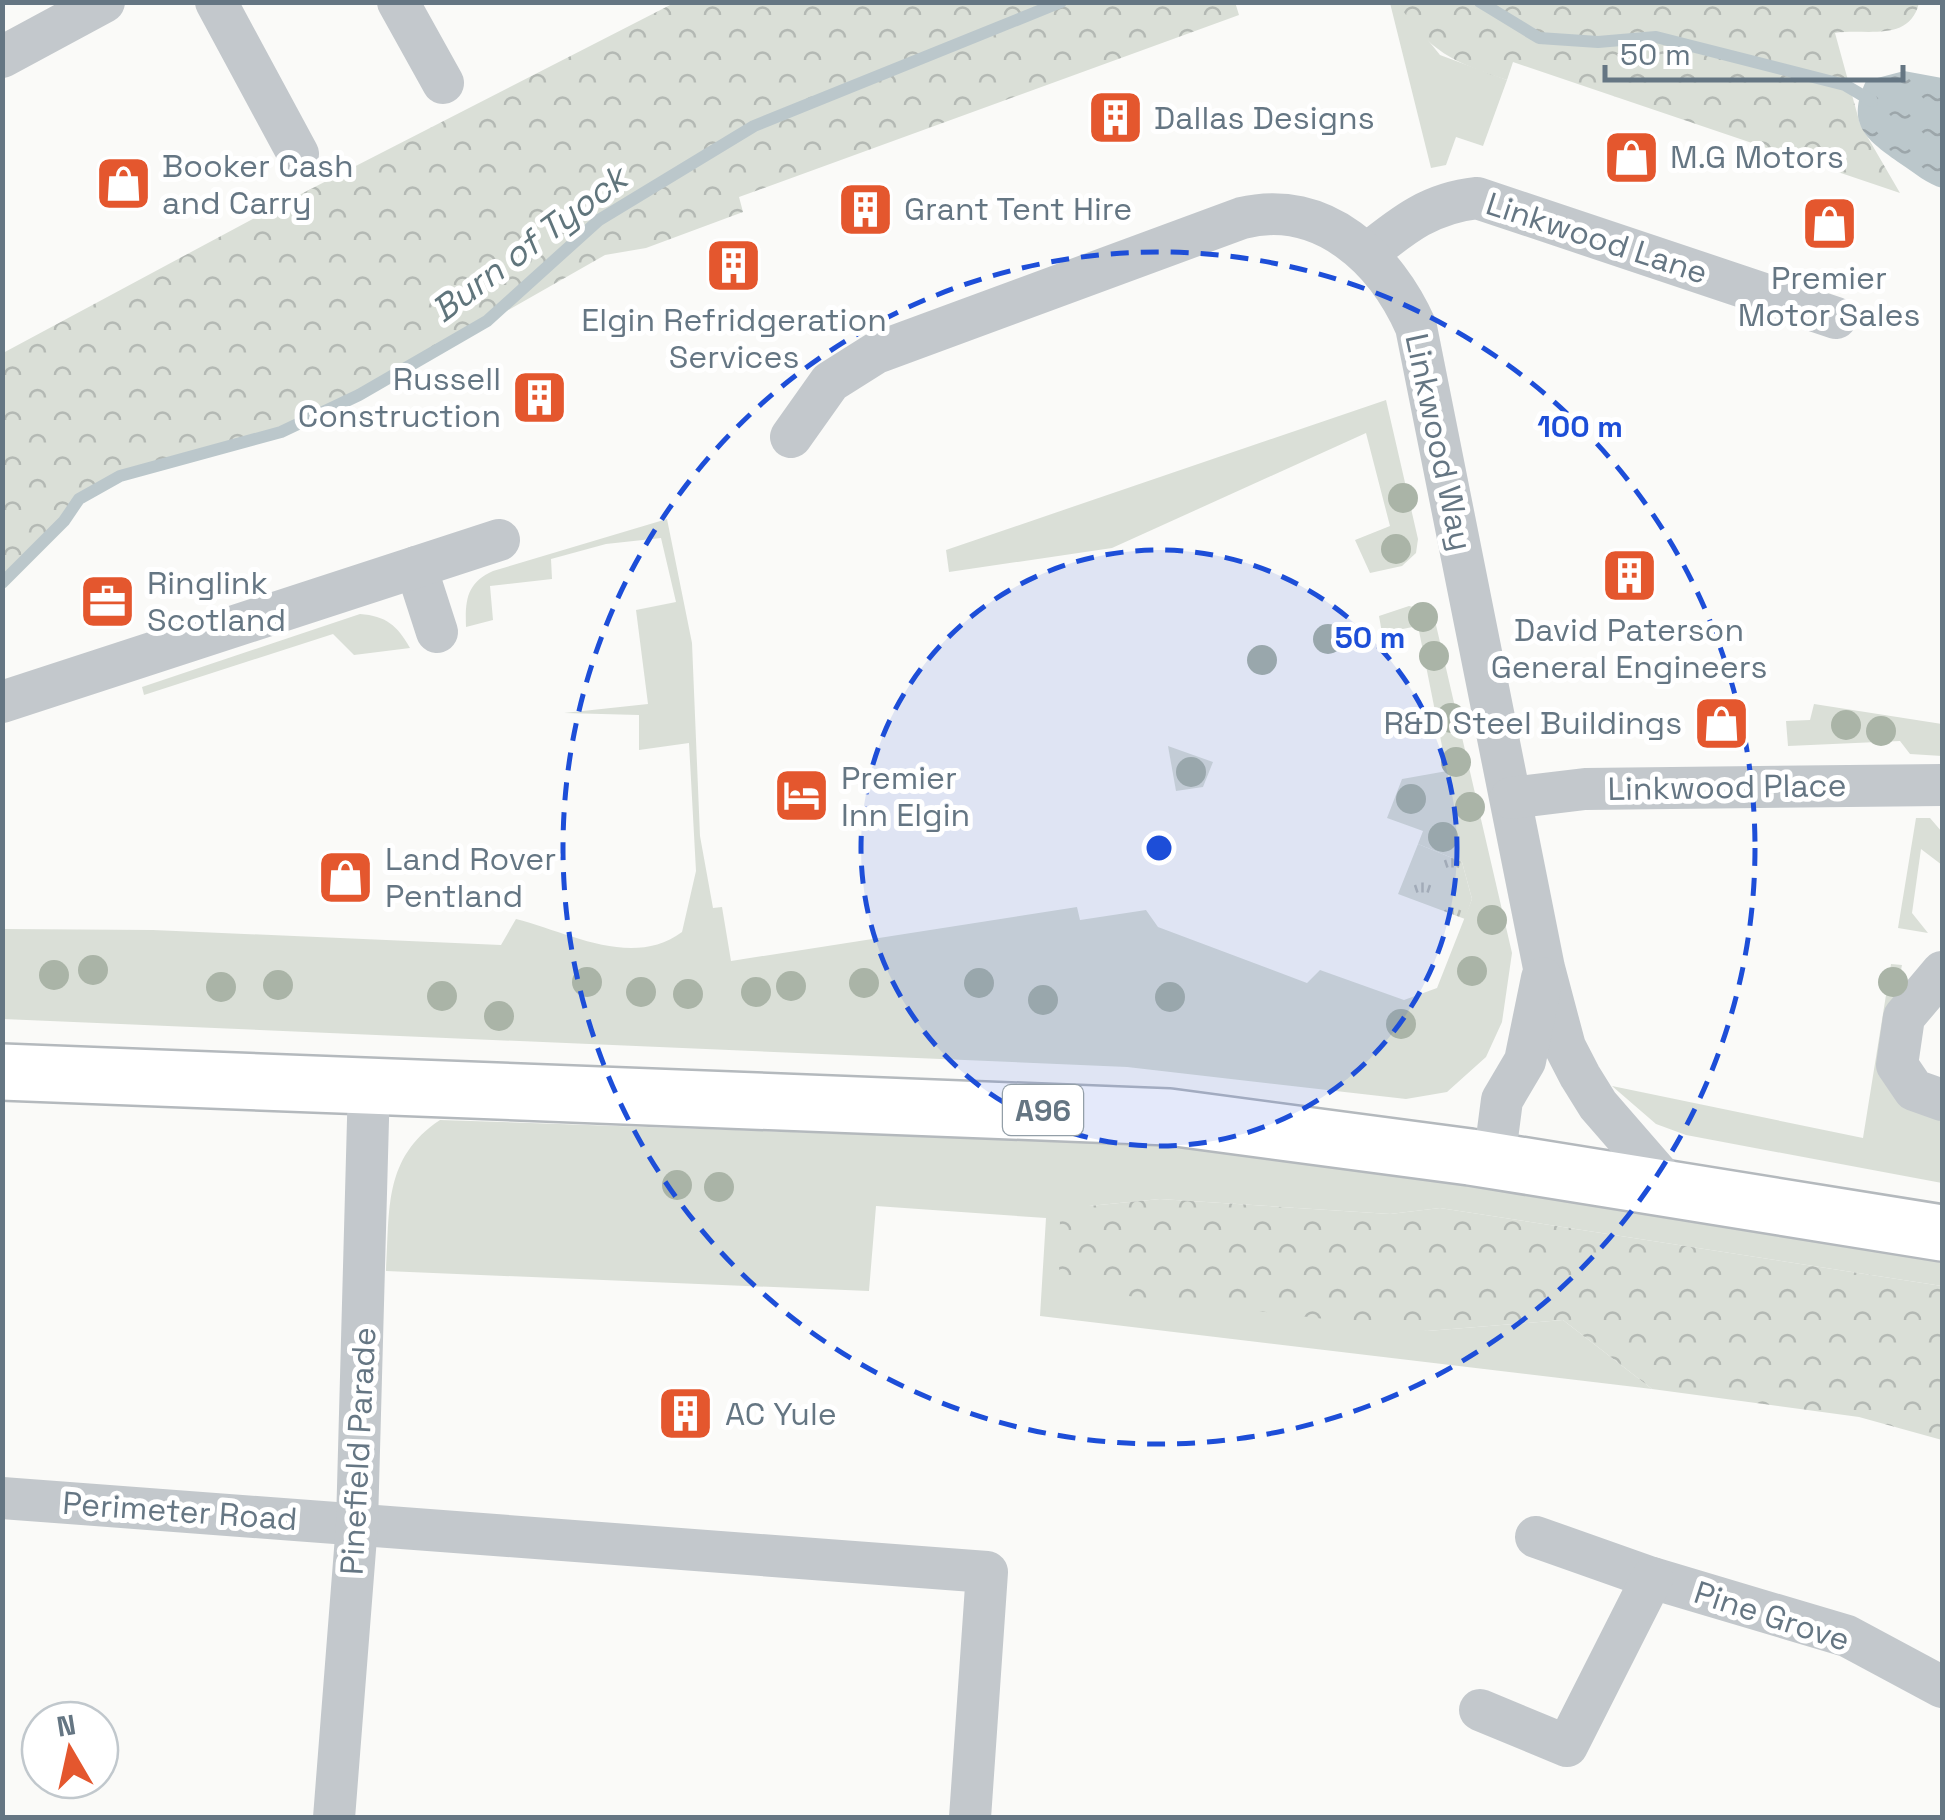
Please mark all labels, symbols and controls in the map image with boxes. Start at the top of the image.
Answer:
scale bar [1605,20,1902,82]
text: 50 m [1620,35,1691,74]
building icon: Dallas Designs [1085,88,1145,148]
place label: Dallas Designs [1154,98,1375,138]
shop icon: M.G Motors [1601,127,1661,187]
place label: M.G Motors [1670,137,1844,177]
place label: Booker Cash and Carry [162,146,354,223]
shop icon: Booker Cash and Carry [93,154,153,214]
water label: Burn of Tyock [423,154,639,332]
building icon: Grant Tent Hire [835,179,895,239]
street label: Linkwood Lane [1481,183,1713,293]
place label: Grant Tent Hire [904,189,1132,229]
shop icon: Premier Motor Sales [1799,194,1859,254]
building icon: Elgin Refridgeration Services [704,236,764,296]
place label: Premier Motor Sales [1738,258,1920,335]
place label: Elgin Refridgeration Services [581,300,887,377]
street label: Linkwood Way [1396,330,1482,554]
place label: Russell Construction [298,359,501,436]
building icon: Russell Construction [510,367,570,427]
text: 100 m [1537,407,1623,446]
building icon: David Paterson General Engineers [1599,546,1659,606]
place label: Ringlink Scotland [147,563,286,640]
office icon: Ringlink Scotland [78,571,138,631]
place label: David Paterson General Engineers [1491,610,1767,687]
text: 50 m [1335,618,1405,657]
shop icon: R&D Steel Buildings [1691,693,1751,753]
place label: R&D Steel Buildings [1383,703,1682,743]
place label: Premier Inn Elgin [841,758,970,835]
street label: Linkwood Place [1607,765,1847,809]
hotel icon: Premier Inn Elgin [772,766,832,826]
centre of rings [1141,830,1177,866]
place label: Land Rover Pentland [385,839,556,916]
shop icon: Land Rover Pentland [316,847,376,907]
road number: A96 [1003,1085,1083,1135]
street label: Pinefield Parade [332,1326,384,1576]
building icon: AC Yule [656,1384,716,1444]
place label: AC Yule [725,1394,837,1434]
street label: Perimeter Road [61,1483,299,1539]
street label: Pine Grove [1689,1572,1855,1660]
north arrow [20,1700,120,1800]
text: N [54,1706,78,1745]

